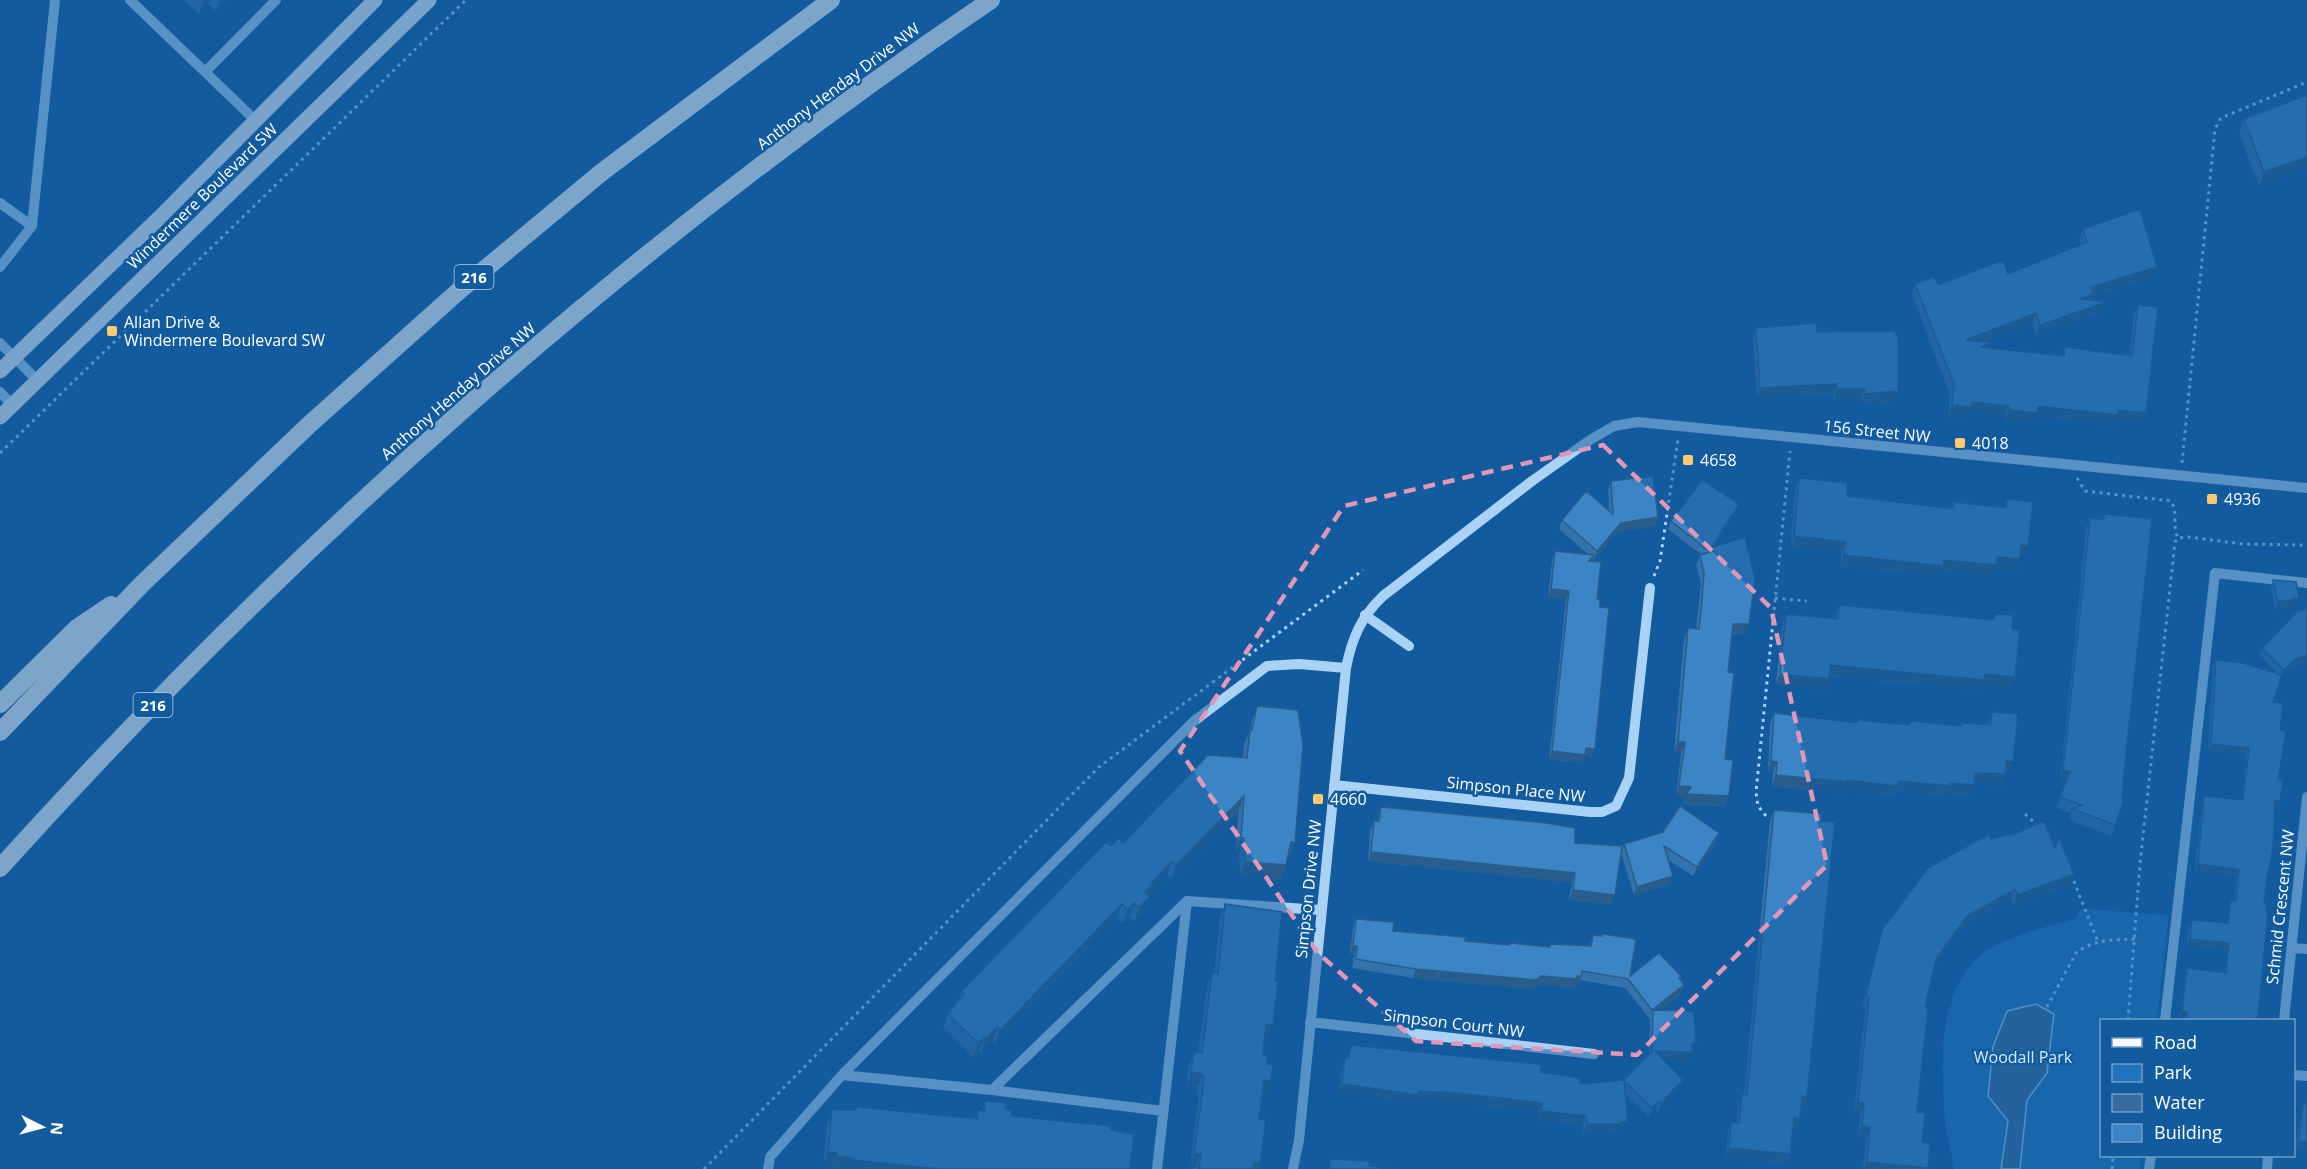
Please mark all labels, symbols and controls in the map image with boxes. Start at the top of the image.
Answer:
street label: Anthony Henday Drive NW [752,17,924,155]
street label: Windermere Boulevard SW [122,118,282,274]
road number: 216 [454,265,494,289]
place label: Allan Drive & Windermere Boulevard SW [124,311,325,351]
street label: Anthony Henday Drive NW [376,317,540,464]
marker: Allan Drive & Windermere Boulevard SW [105,324,119,338]
street label: 156 Street NW [1823,414,1932,448]
place label: 4018 [1972,432,2009,454]
marker: 4018 [1953,436,1967,450]
place label: 4658 [1700,449,1737,471]
marker: 4658 [1681,453,1695,467]
place label: 4936 [2224,488,2261,510]
marker: 4936 [2205,492,2219,506]
road number: 216 [134,693,172,717]
street label: Simpson Place NW [1446,771,1586,807]
place label: 4660 [1330,788,1367,810]
marker: 4660 [1311,792,1325,806]
street label: Simpson Drive NW [1290,819,1326,959]
street label: Schmid Crescent NW [2261,828,2299,985]
street label: Simpson Court NW [1382,1003,1526,1043]
legend [2100,1019,2295,1157]
text: Road [2154,1030,2197,1054]
park label: Woodall Park [1974,1046,2073,1068]
text: Park [2154,1060,2192,1084]
text: Water [2154,1090,2205,1114]
north arrow [12,1097,72,1157]
text: Building [2154,1120,2222,1144]
text: N [45,1121,69,1136]

